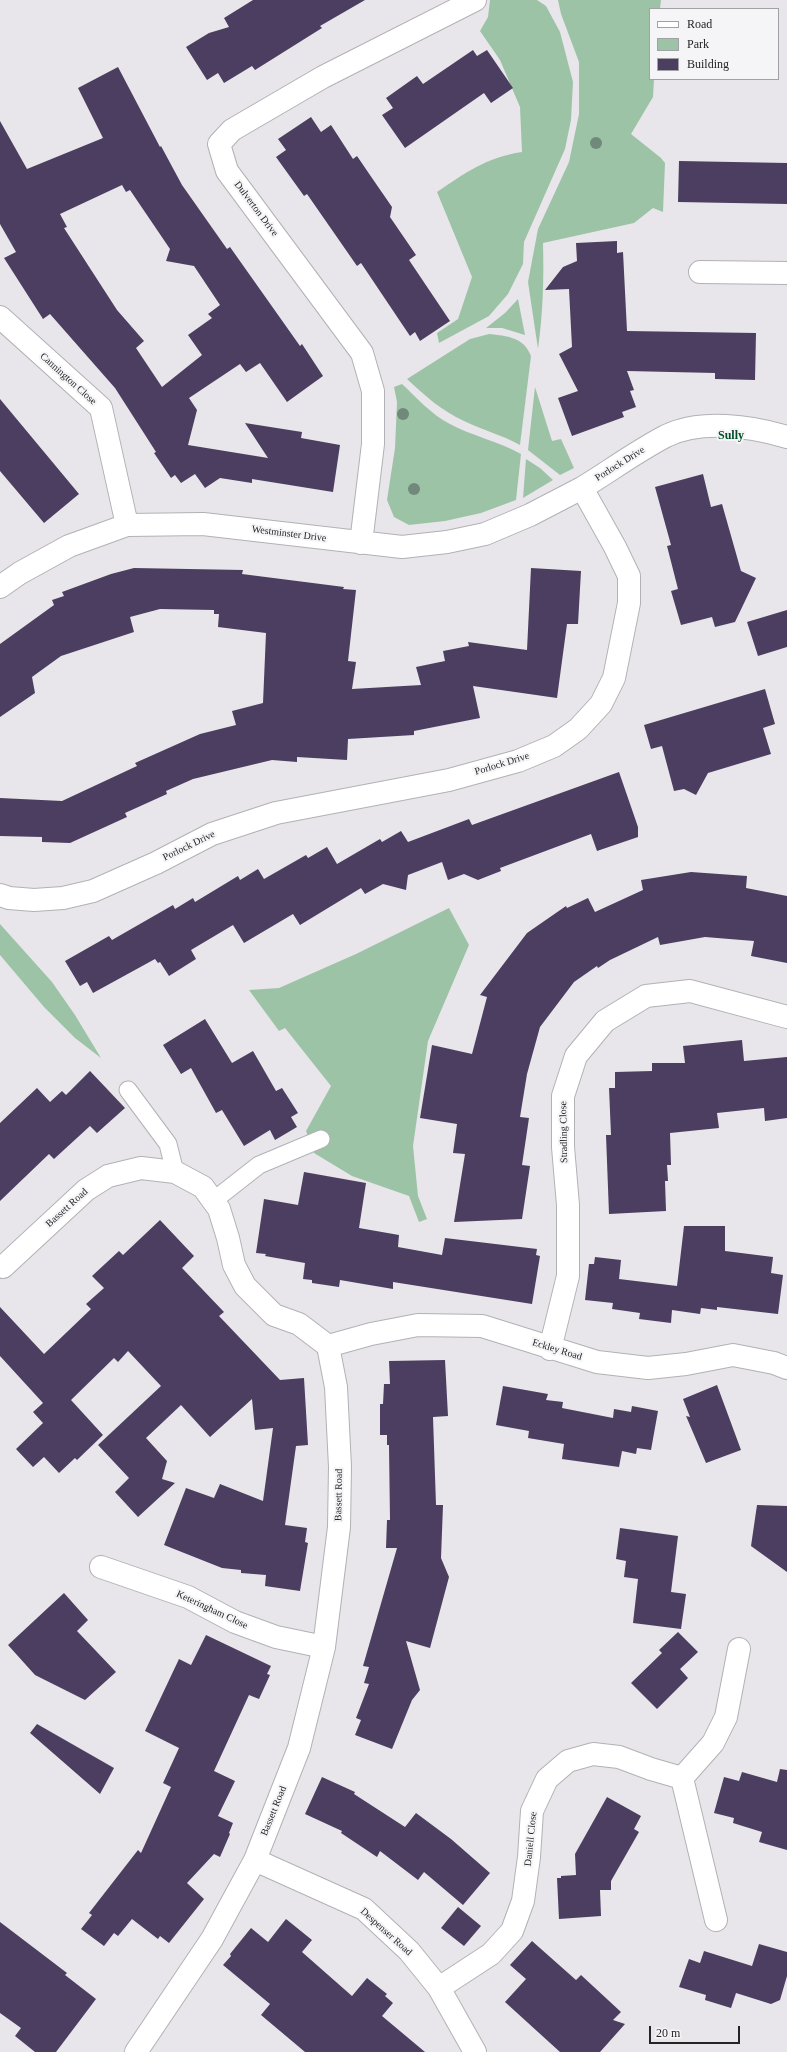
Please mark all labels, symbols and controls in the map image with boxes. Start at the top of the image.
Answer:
legend [649,8,779,80]
text: Road [687,17,712,31]
text: Park [687,37,709,51]
text: Building [687,57,729,71]
street label: Dulverton Drive [231,179,281,239]
street label: Cannington Close [37,350,99,408]
district label: Sully [718,429,744,443]
street label: Porlock Drive [593,444,647,484]
street label: Westminster Drive [251,523,327,545]
street label: Porlock Drive [473,750,531,778]
street label: Porlock Drive [161,828,217,864]
street label: Stradling Close [557,1101,571,1163]
street label: Bassett Road [43,1186,91,1230]
street label: Eckley Road [531,1337,583,1363]
street label: Bassett Road [333,1469,345,1521]
street label: Keteringham Close [174,1588,250,1632]
street label: Bassett Road [259,1784,289,1838]
street label: Daniell Close [522,1811,540,1867]
street label: Despenser Road [358,1906,414,1958]
scale bar [651,2018,742,2044]
text: 20 m [656,2026,680,2040]

